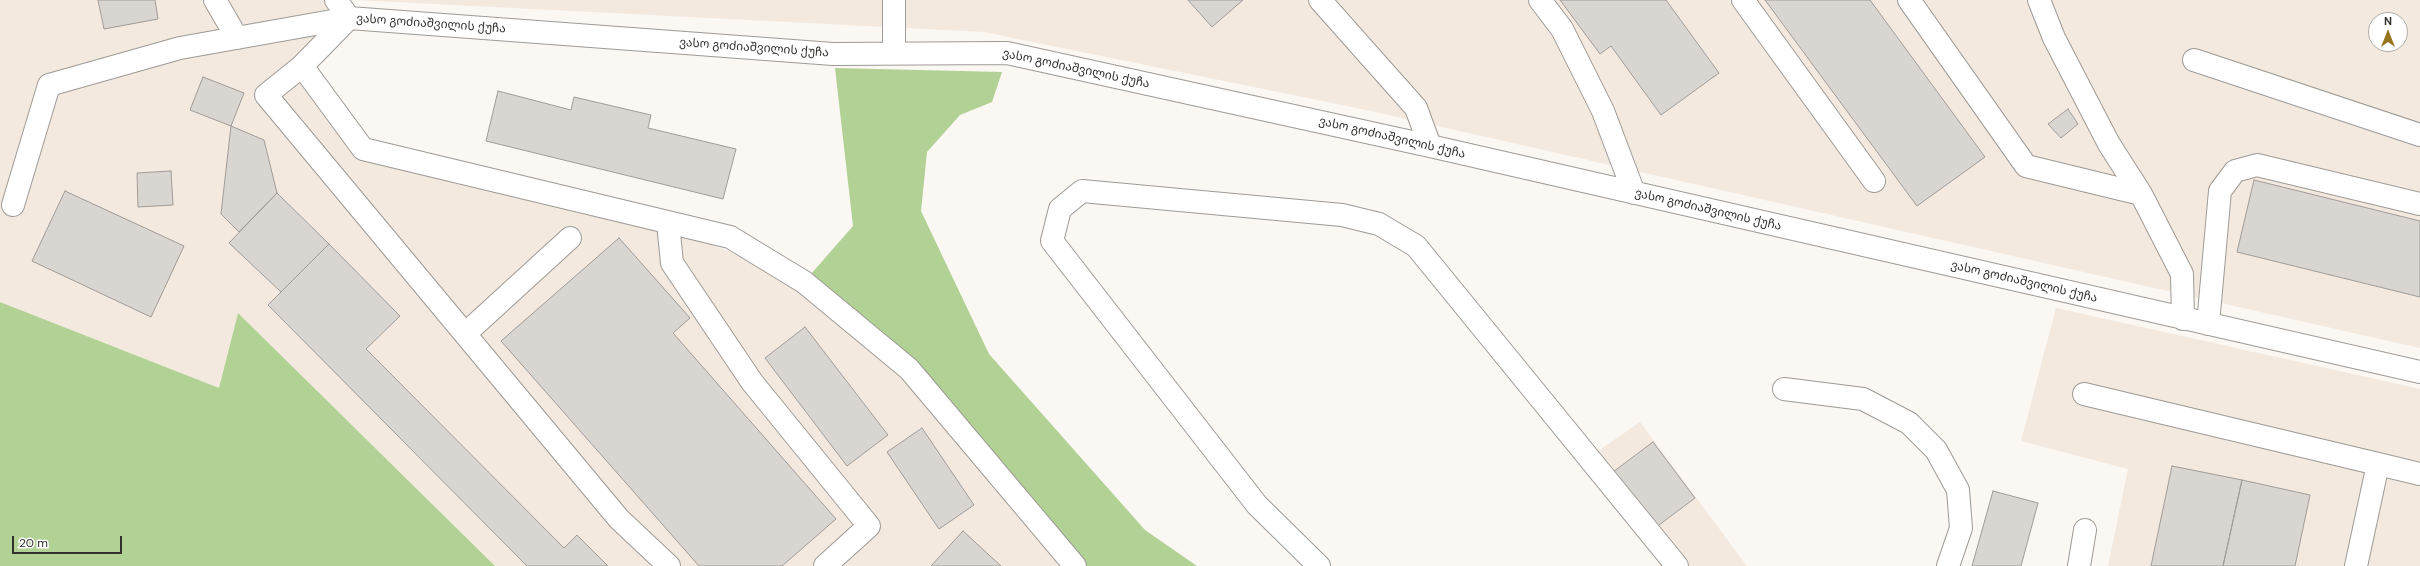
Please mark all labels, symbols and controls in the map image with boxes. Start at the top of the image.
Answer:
street label: ვასო გოძიაშვილის ქუჩა [356,12,506,36]
north arrow [2368,12,2408,52]
text: N [2384,14,2392,28]
street label: ვასო გოძიაშვილის ქუჩა [679,36,829,60]
street label: ვასო გოძიაშვილის ქუჩა [1001,46,1151,92]
street label: ვასო გოძიაშვილის ქუჩა [1317,114,1467,162]
street label: ვასო გოძიაშვილის ქუჩა [1633,186,1783,234]
street label: ვასო გოძიაშვილის ქუჩა [1949,258,2099,306]
scale bar [14,528,124,554]
text: 20 m [19,535,48,551]

